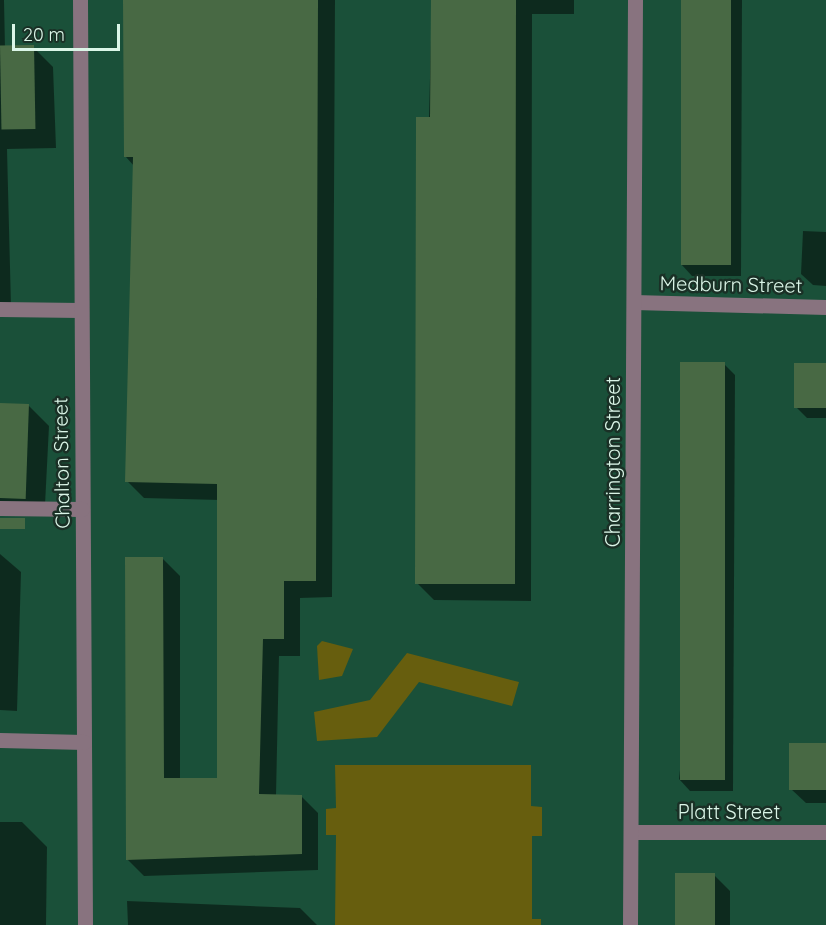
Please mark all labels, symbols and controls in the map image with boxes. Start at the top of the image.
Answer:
scale bar [15,12,123,50]
text: 20 m [23,23,65,46]
street label: Medburn Street [659,271,803,297]
street label: Charrington Street [600,377,624,547]
street label: Chalton Street [48,397,74,529]
street label: Platt Street [678,799,780,823]

